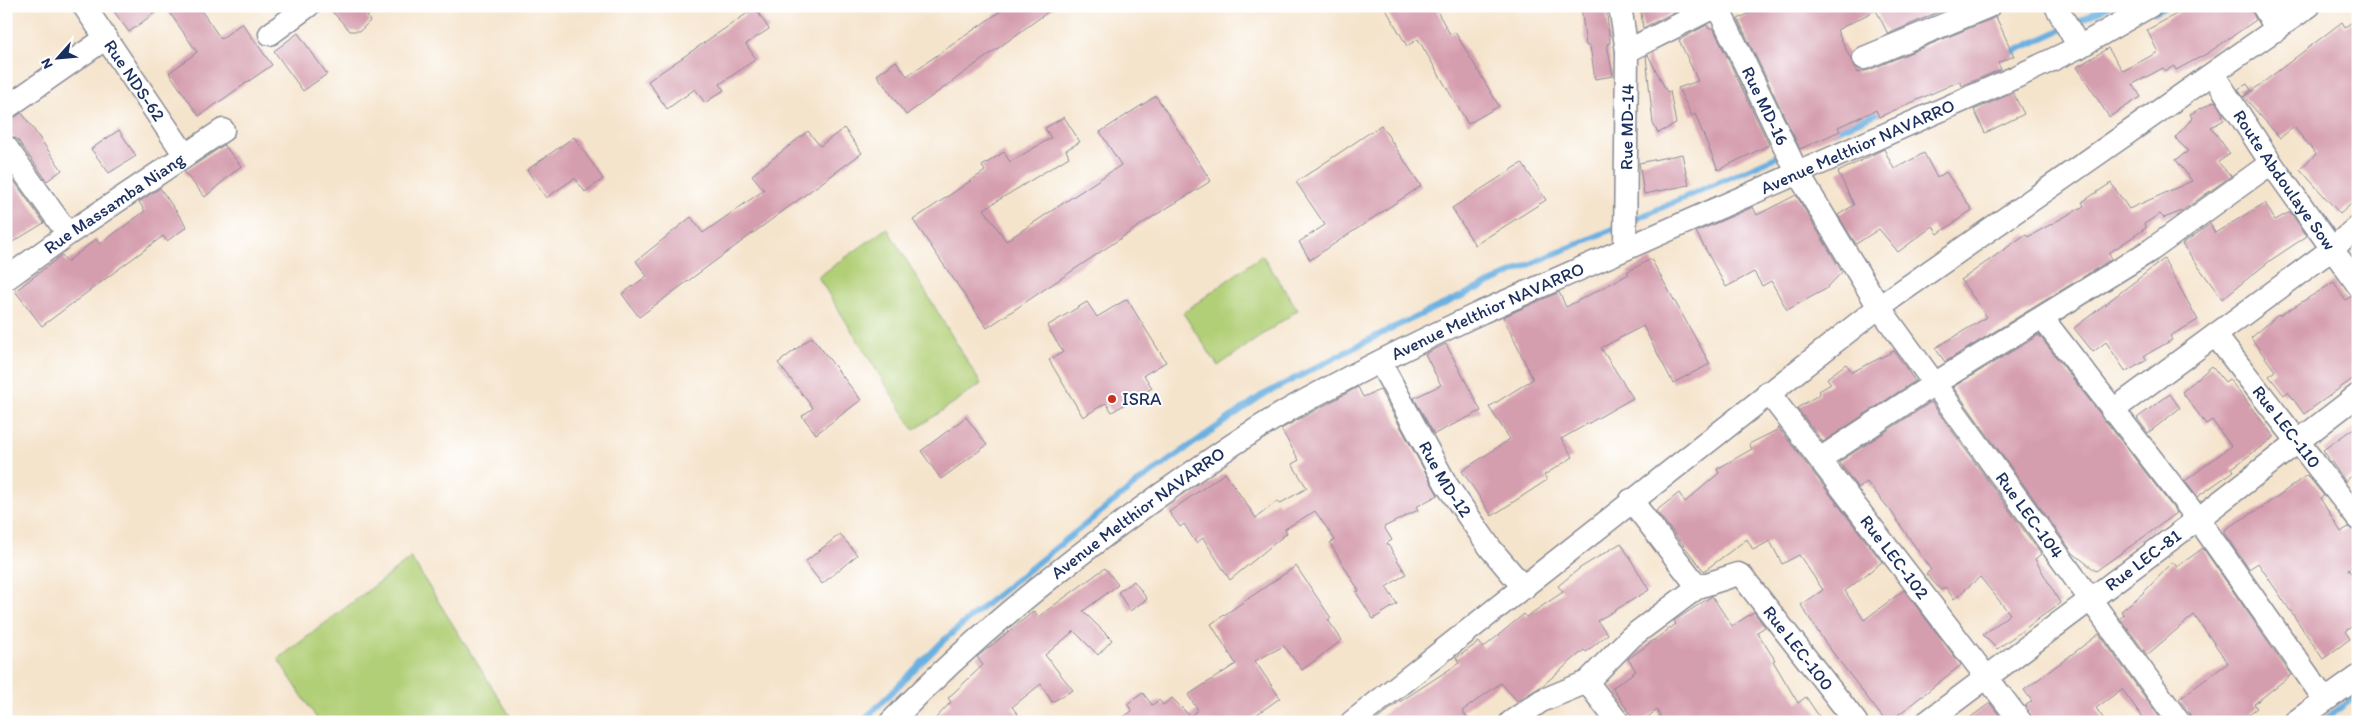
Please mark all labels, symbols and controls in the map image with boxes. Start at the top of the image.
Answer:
north arrow [32,32,82,82]
street label: Rue NDS-62 [99,35,170,126]
text: N [37,56,57,72]
street label: Rue MD-16 [1737,63,1794,149]
street label: Rue MD-14 [1615,84,1639,170]
street label: Avenue Melthior NAVARRO [1757,94,1958,199]
street label: Route Abdoulaye Sow [2228,106,2341,255]
street label: Rue Massamba Niang [40,148,189,259]
street label: Avenue Melthior NAVARRO [1387,257,1588,365]
street label: Rue LEC-110 [2247,381,2326,473]
place label: ISRA [1122,388,1162,410]
marker: ISRA [1106,393,1118,405]
street label: Rue MD-12 [1414,437,1477,522]
street label: Avenue Melthior NAVARRO [1047,442,1229,584]
street label: Rue LEC-104 [1991,467,2068,563]
street label: Rue LEC-102 [1855,511,1934,604]
street label: Rue LEC-81 [2101,524,2186,596]
street label: Rue LEC-100 [1758,601,1838,695]

